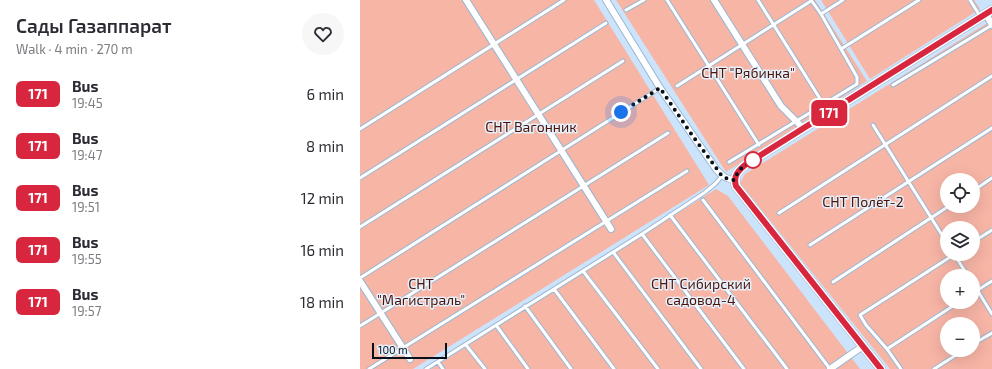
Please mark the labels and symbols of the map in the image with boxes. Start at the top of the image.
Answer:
park label: СНТ "Рябинка" [701,64,795,81]
line badge: 171 [806,100,852,126]
your location [611,102,631,122]
park label: СНТ Вагонник [485,118,577,135]
unlabelled marker [744,151,762,169]
park label: СНТ Полёт-2 [822,193,904,210]
park label: СНТ "Магистраль" [377,275,465,308]
park label: СНТ Сибирский садовод-4 [651,275,751,308]
scale bar [372,341,447,360]

